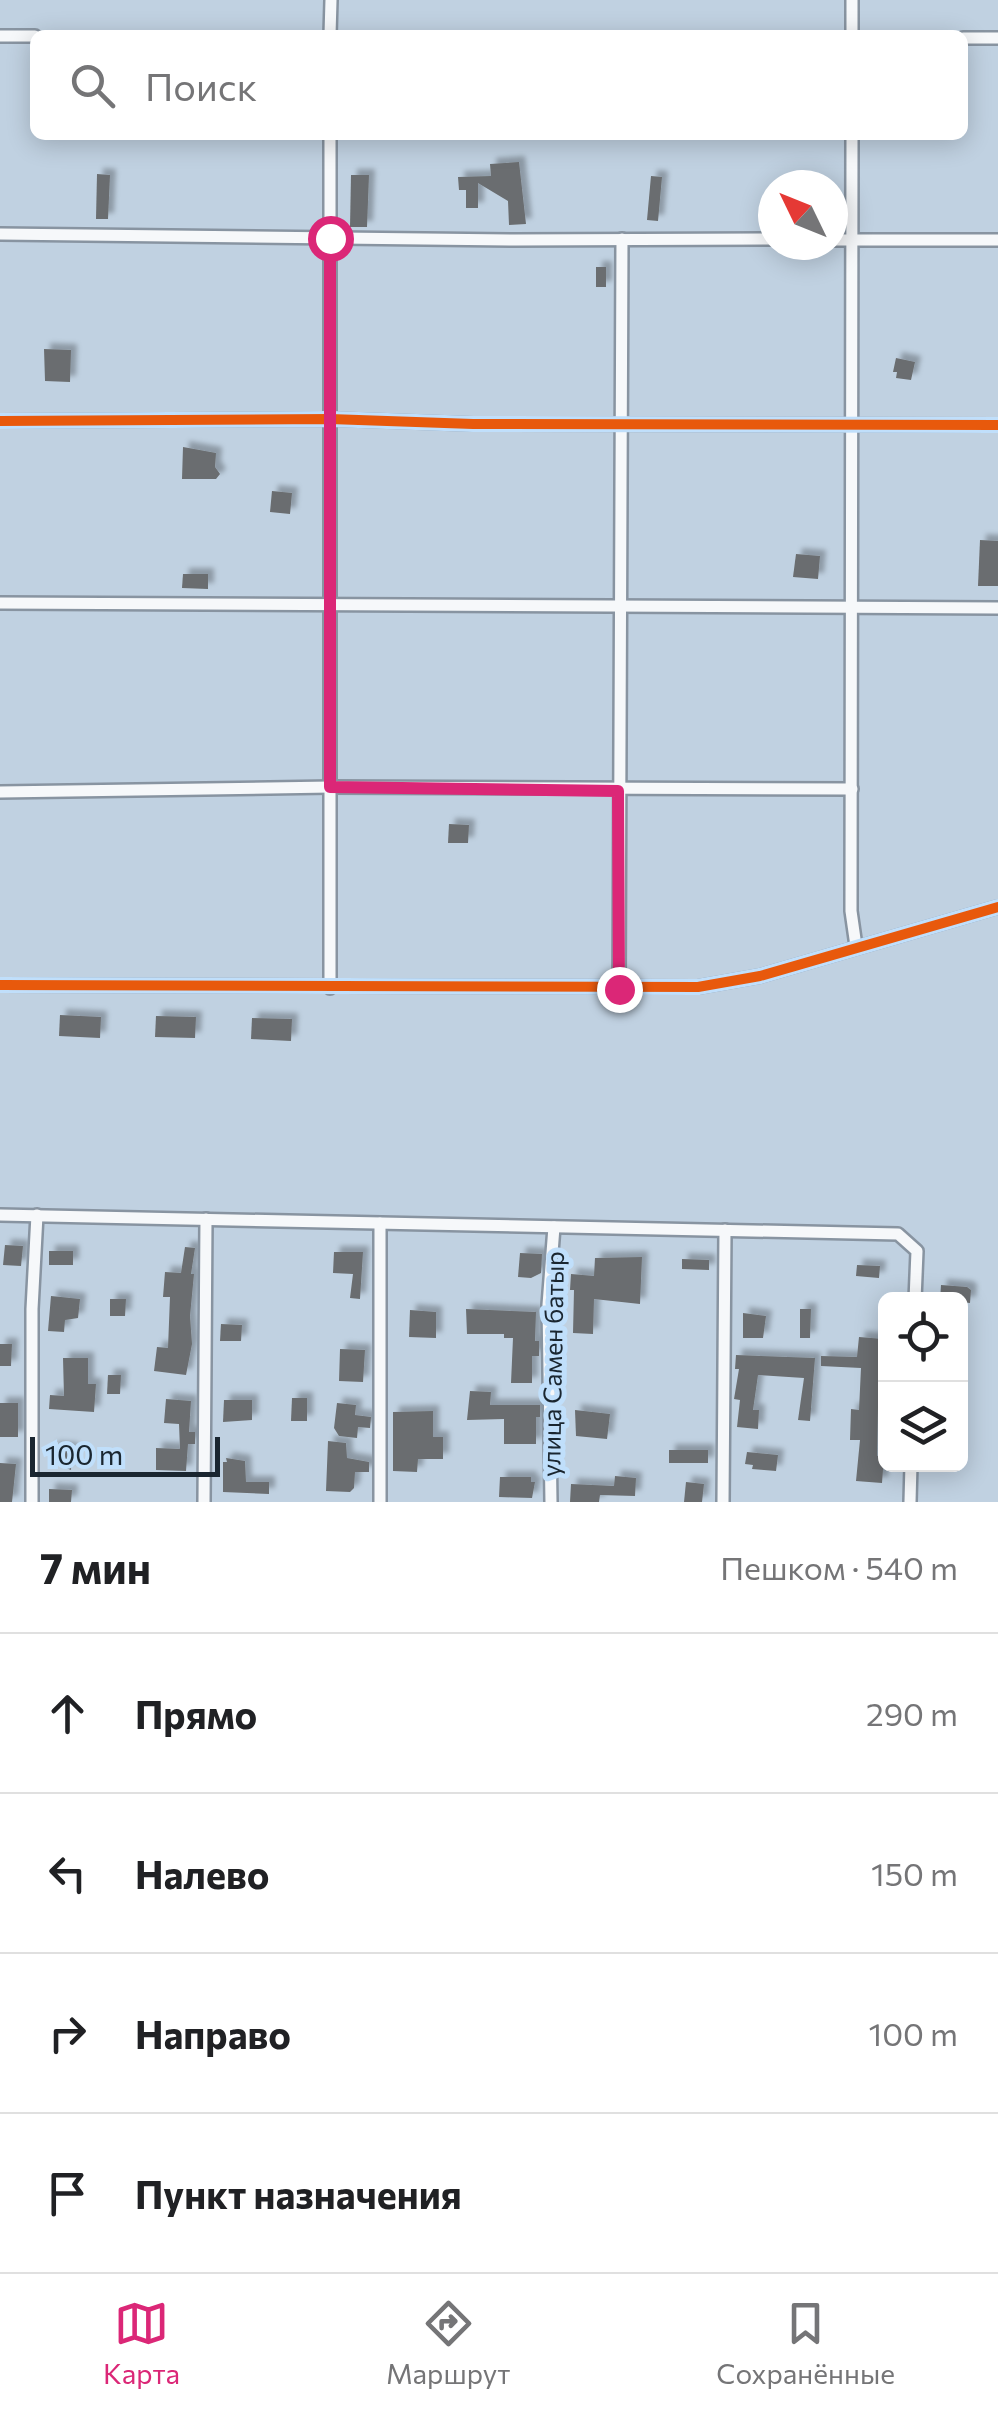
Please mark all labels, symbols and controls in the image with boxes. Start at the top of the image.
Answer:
search box [30,30,968,140]
icon: search [65,58,120,113]
text: Поиск [145,62,257,109]
north arrow [758,170,848,260]
route start [308,216,354,262]
route end [597,967,643,1013]
street label: улица Самен батыр [535,1251,569,1477]
map controls [878,1292,968,1472]
button: locate [878,1292,968,1382]
button: layers [878,1382,968,1472]
scale bar [30,1432,220,1476]
text: 100 m [45,1437,123,1471]
text: 7 мин [40,1541,151,1593]
text: Пешком · 540 m [720,1547,958,1587]
icon: ahead [40,1686,95,1741]
text: Прямо [135,1690,257,1737]
text: 290 m [866,1693,958,1733]
icon: left [40,1846,95,1901]
text: Налево [135,1850,269,1897]
text: 150 m [871,1853,958,1893]
icon: right [40,2006,95,2061]
text: Направо [135,2010,291,2057]
text: 100 m [869,2013,958,2053]
icon: arrive [40,2166,95,2221]
text: Пункт назначения [135,2170,462,2217]
tab: Карта [103,2296,180,2390]
tab: Маршрут [386,2296,510,2390]
tab: Сохранённые [716,2296,895,2390]

